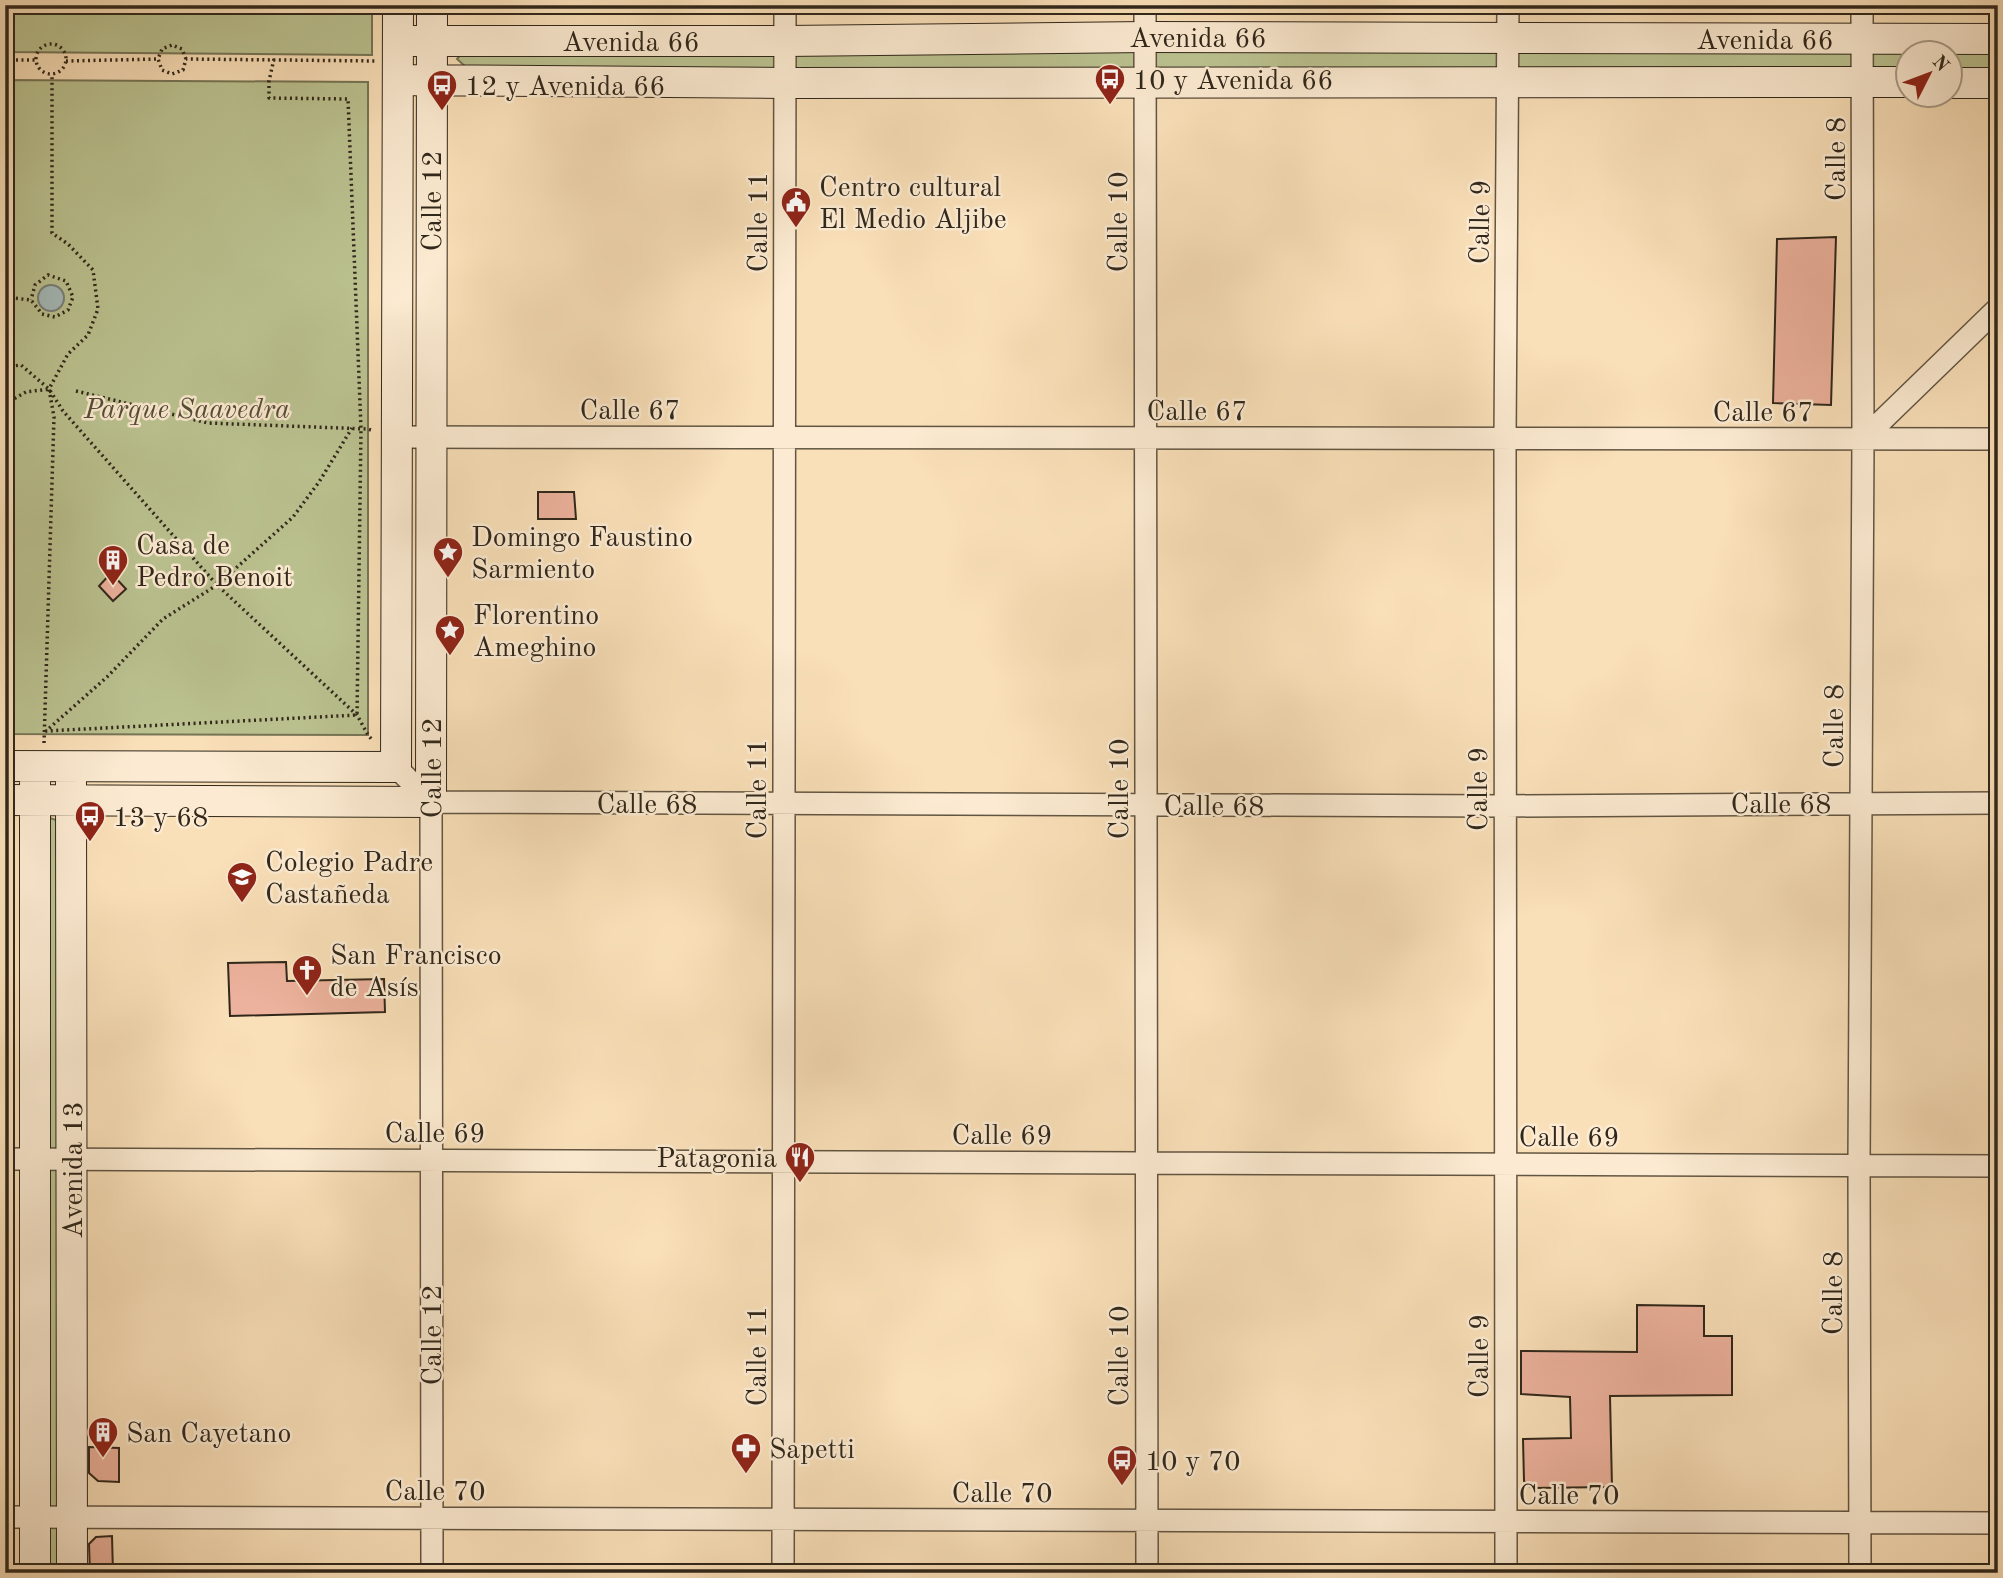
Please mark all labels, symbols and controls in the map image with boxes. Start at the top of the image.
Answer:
street label: Avenida 66 [1129,26,1267,54]
street label: Avenida 66 [1696,28,1834,56]
street label: Avenida 66 [562,30,700,58]
north arrow [1895,38,1965,108]
text: N [1928,53,1952,76]
bus stop icon: 10 y Avenida 66 [1093,62,1127,106]
bus stop icon: 12 y Avenida 66 [425,68,459,112]
place label: 10 y Avenida 66 [1133,68,1333,96]
place label: 12 y Avenida 66 [465,74,665,102]
street label: Calle 8 [1824,117,1852,201]
street label: Calle 12 [420,151,448,251]
street label: Calle 11 [746,172,774,272]
street label: Calle 10 [1106,172,1134,272]
place label: Centro cultural El Medio Aljibe [819,175,1007,235]
street label: Calle 9 [1467,179,1497,265]
public building icon: Centro cultural El Medio Aljibe [779,185,813,229]
park label: Parque Saavedra [83,397,290,425]
street label: Calle 67 [580,398,680,426]
street label: Calle 67 [1147,399,1247,427]
street label: Calle 67 [1713,400,1813,428]
place label: Domingo Faustino Sarmiento [471,525,693,585]
place label: Casa de Pedro Benoit [136,533,293,593]
place icon: Domingo Faustino Sarmiento [431,535,465,579]
building icon: Casa de Pedro Benoit [96,543,130,587]
place label: Florentino Ameghino [473,603,599,663]
place icon: Florentino Ameghino [433,613,467,657]
street label: Calle 8 [1822,684,1850,768]
street label: Calle 12 [420,718,448,818]
street label: Calle 11 [745,739,773,839]
street label: Calle 10 [1107,739,1135,839]
street label: Calle 9 [1466,747,1494,831]
street label: Calle 68 [597,792,697,820]
street label: Calle 68 [1731,792,1831,820]
street label: Calle 68 [1164,794,1264,822]
bus stop icon: 13 y 68 [73,799,107,843]
place label: 13 y 68 [113,805,208,833]
place label: Colegio Padre Castañeda [265,850,433,910]
school or university icon: Colegio Padre Castañeda [225,860,259,904]
place label: San Francisco de Asís [330,943,502,1003]
church icon: San Francisco de Asís [290,953,324,997]
street label: Avenida 13 [61,1101,89,1239]
street label: Calle 69 [385,1121,485,1149]
street label: Calle 69 [952,1123,1052,1151]
street label: Calle 69 [1519,1125,1619,1153]
restaurant icon: Patagonia [783,1140,817,1184]
place label: Patagonia [656,1146,777,1174]
street label: Calle 8 [1821,1251,1849,1335]
street label: Calle 12 [420,1285,448,1385]
street label: Calle 11 [745,1306,773,1406]
street label: Calle 10 [1107,1306,1135,1406]
street label: Calle 9 [1467,1314,1495,1398]
building icon: San Cayetano [86,1415,120,1459]
place label: San Cayetano [126,1421,291,1449]
pharmacy icon: Sapetti [729,1431,763,1475]
place label: Sapetti [769,1437,855,1465]
bus stop icon: 10 y 70 [1105,1443,1139,1487]
place label: 10 y 70 [1145,1449,1240,1477]
street label: Calle 70 [385,1479,485,1507]
street label: Calle 70 [952,1481,1052,1509]
street label: Calle 70 [1519,1483,1619,1511]

